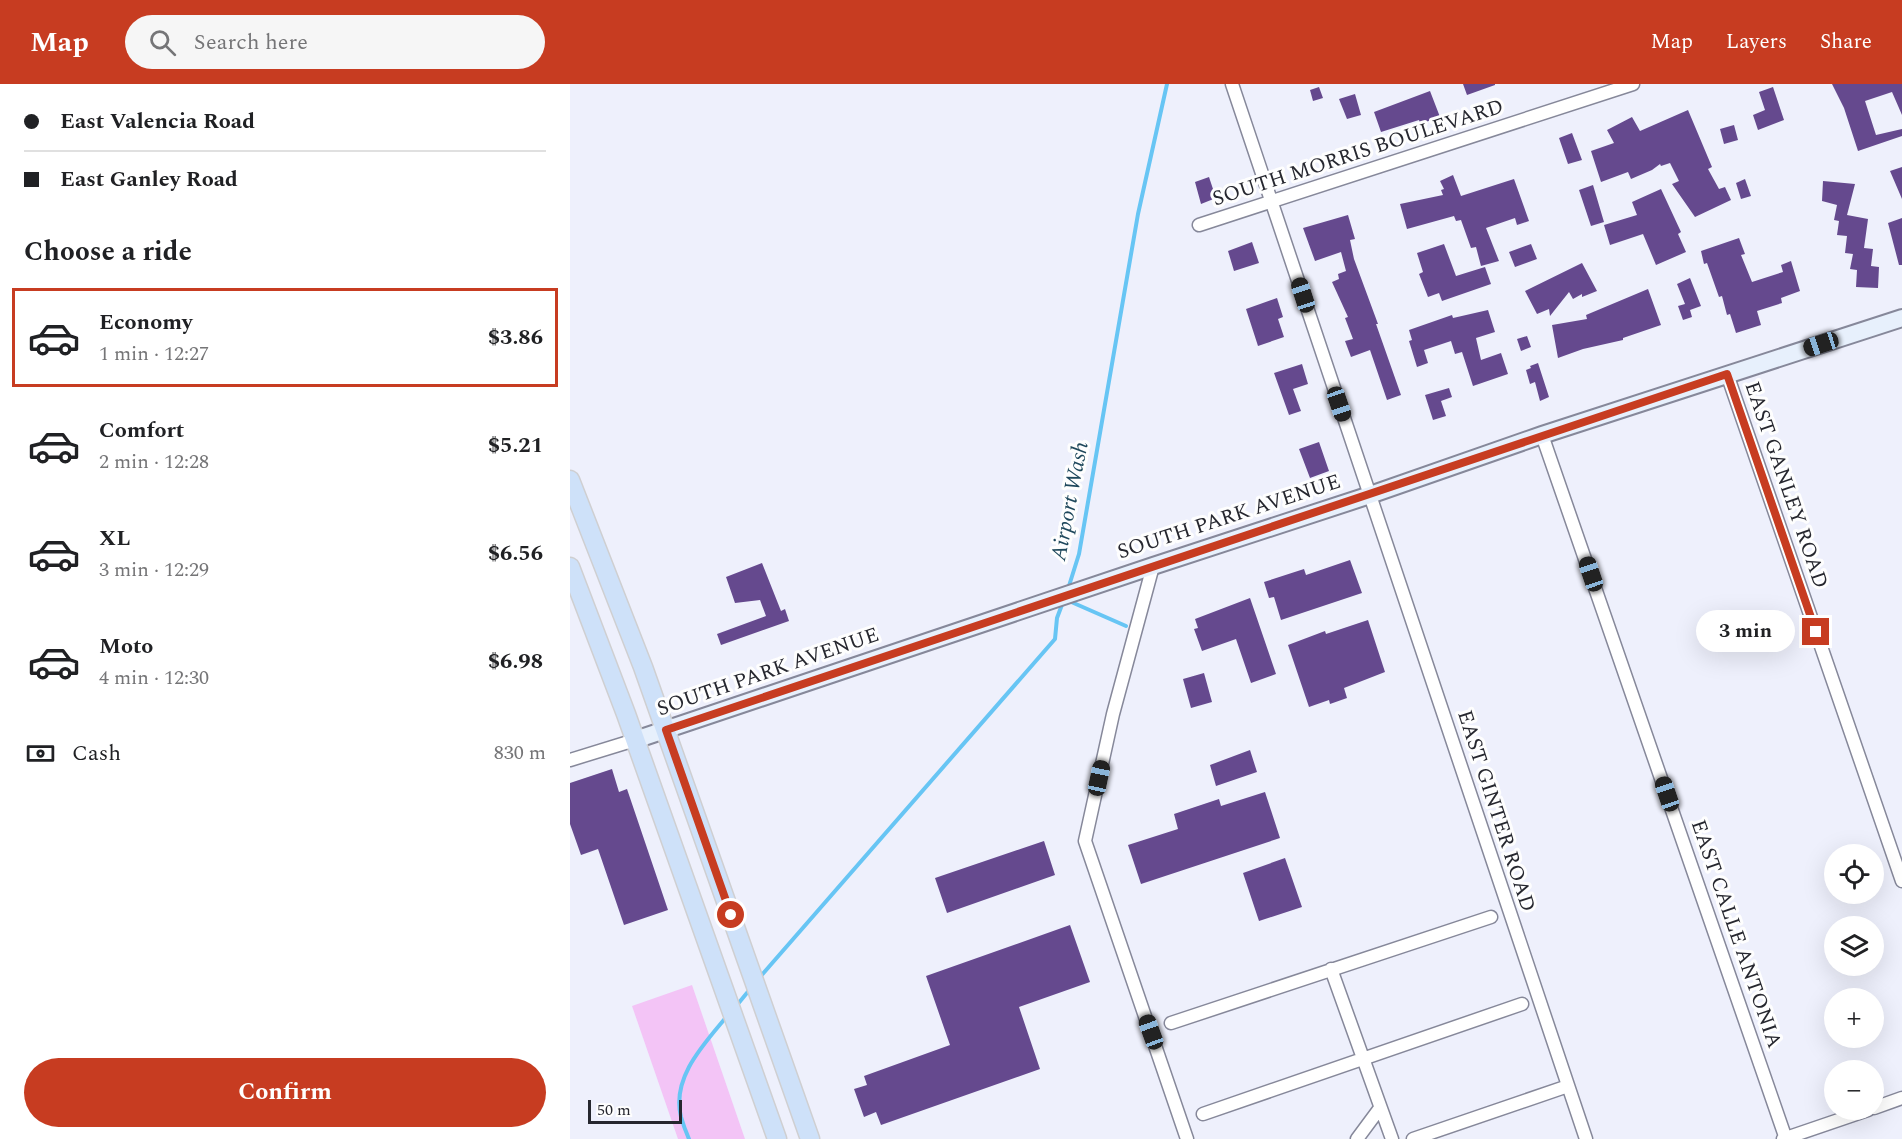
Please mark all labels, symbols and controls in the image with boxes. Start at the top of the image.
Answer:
search box [125,15,545,69]
text: Map [30,21,89,64]
icon: search [146,26,179,59]
text: Search here [194,26,308,59]
text: Map [1651,26,1693,58]
text: Layers [1726,26,1787,58]
text: Share [1820,26,1872,58]
street label: SOUTH MORRIS BOULEVARD [1208,91,1508,215]
text: East Valencia Road [60,105,255,138]
text: East Ganley Road [60,163,238,196]
text: Choose a ride [24,231,192,273]
car [1289,275,1317,315]
text: Economy [99,306,192,339]
icon: car [27,311,81,365]
text: $3.86 [488,321,543,354]
car [1801,330,1841,358]
text: 1 min · 12:27 [99,339,209,369]
street label: EAST GANLEY ROAD [1736,377,1836,593]
car [1325,384,1353,424]
text: Comfort [99,414,184,447]
icon: car [27,419,81,473]
text: $5.21 [488,429,543,462]
water label: Airport Wash [1042,439,1098,564]
text: 2 min · 12:28 [99,447,209,477]
street label: SOUTH PARK AVENUE [1113,466,1345,568]
text: XL [99,522,130,555]
icon: car [27,527,81,581]
text: $6.56 [488,537,543,570]
car [1577,554,1605,594]
text: 3 min · 12:29 [99,555,209,585]
callout: 3 min [1696,611,1795,653]
text: 3 min [1719,616,1772,646]
route end [1802,618,1829,645]
street label: SOUTH PARK AVENUE [652,619,884,725]
text: Moto [99,630,153,663]
icon: car [27,635,81,689]
text: $6.98 [488,645,543,678]
text: 4 min · 12:30 [99,663,209,693]
street label: EAST GINTER ROAD [1448,706,1544,916]
icon: cash [24,737,57,770]
text: Cash [72,737,121,770]
text: 830 m [494,738,546,768]
car [1086,759,1112,797]
car [1653,774,1681,814]
street label: EAST CALLE ANTONIA [1682,815,1790,1053]
map controls [1824,844,1884,1120]
button: locate [1824,844,1884,904]
route start [717,901,744,928]
button: layers [1824,916,1884,976]
button: + [1824,988,1884,1048]
car [1136,1012,1166,1052]
button: Confirm [24,1058,546,1127]
button: − [1824,1060,1884,1120]
scale bar [588,1097,682,1124]
text: 50 m [597,1098,631,1122]

